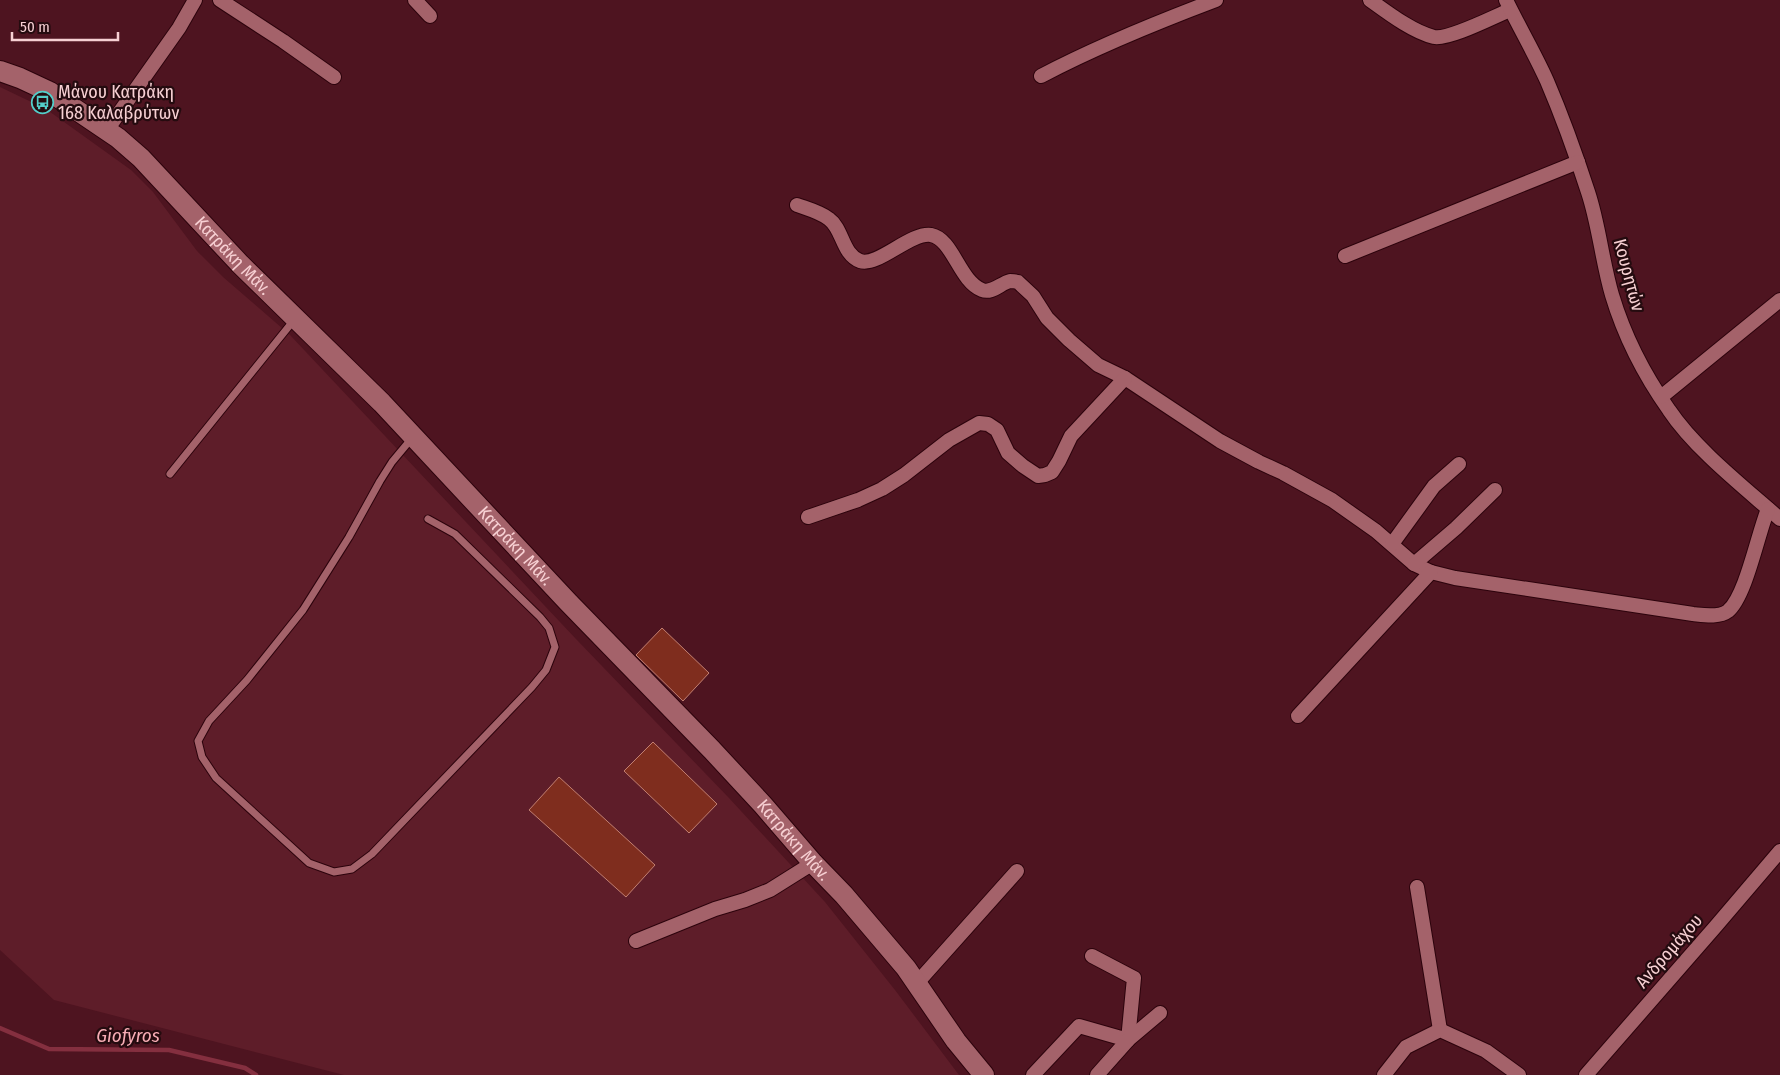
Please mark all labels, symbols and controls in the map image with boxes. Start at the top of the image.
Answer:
scale bar [12,10,119,42]
text: 50 m [20,18,50,36]
place label: Μάνου Κατράκη 168 Καλαβρύτων [58,81,179,124]
bus stop icon: Μάνου Κατράκη 168 Καλαβρύτων [30,90,54,114]
street label: Κατράκη Μάν. [190,212,276,300]
street label: Κουρητών [1609,236,1649,314]
street label: Κατράκη Μάν. [473,501,558,590]
street label: Κατράκη Μάν. [752,795,835,885]
street label: Ανδρομάχου [1631,910,1707,992]
water label: Giofyros [96,1024,160,1047]

